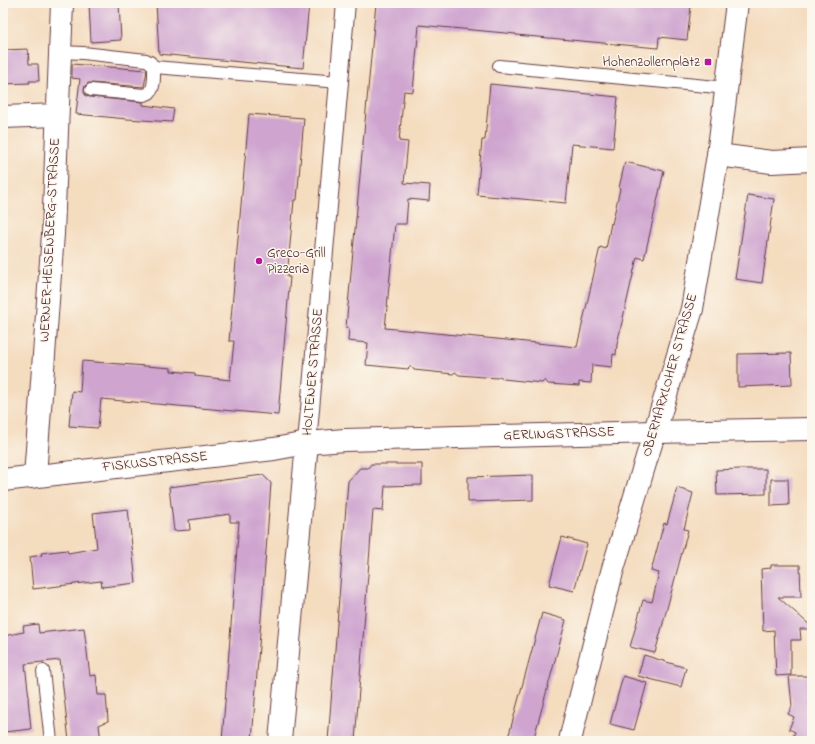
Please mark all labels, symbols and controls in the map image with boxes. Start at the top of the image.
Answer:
place label: Hohenzollernplatz [603,52,700,73]
marker: Hohenzollernplatz [703,57,713,67]
street label: WERNER-HEISENBERG-STRASSE [34,137,66,343]
place label: Greco-Grill Pizzeria [267,243,325,280]
marker: Greco-Grill Pizzeria [254,256,264,266]
street label: OBERMARXLOHER STRASSE [637,291,703,459]
street label: HOLTENER STRASSE [297,307,329,437]
street label: GERLINGSTRASSE [503,422,615,446]
street label: FISKUSSTRASSE [100,446,209,478]

